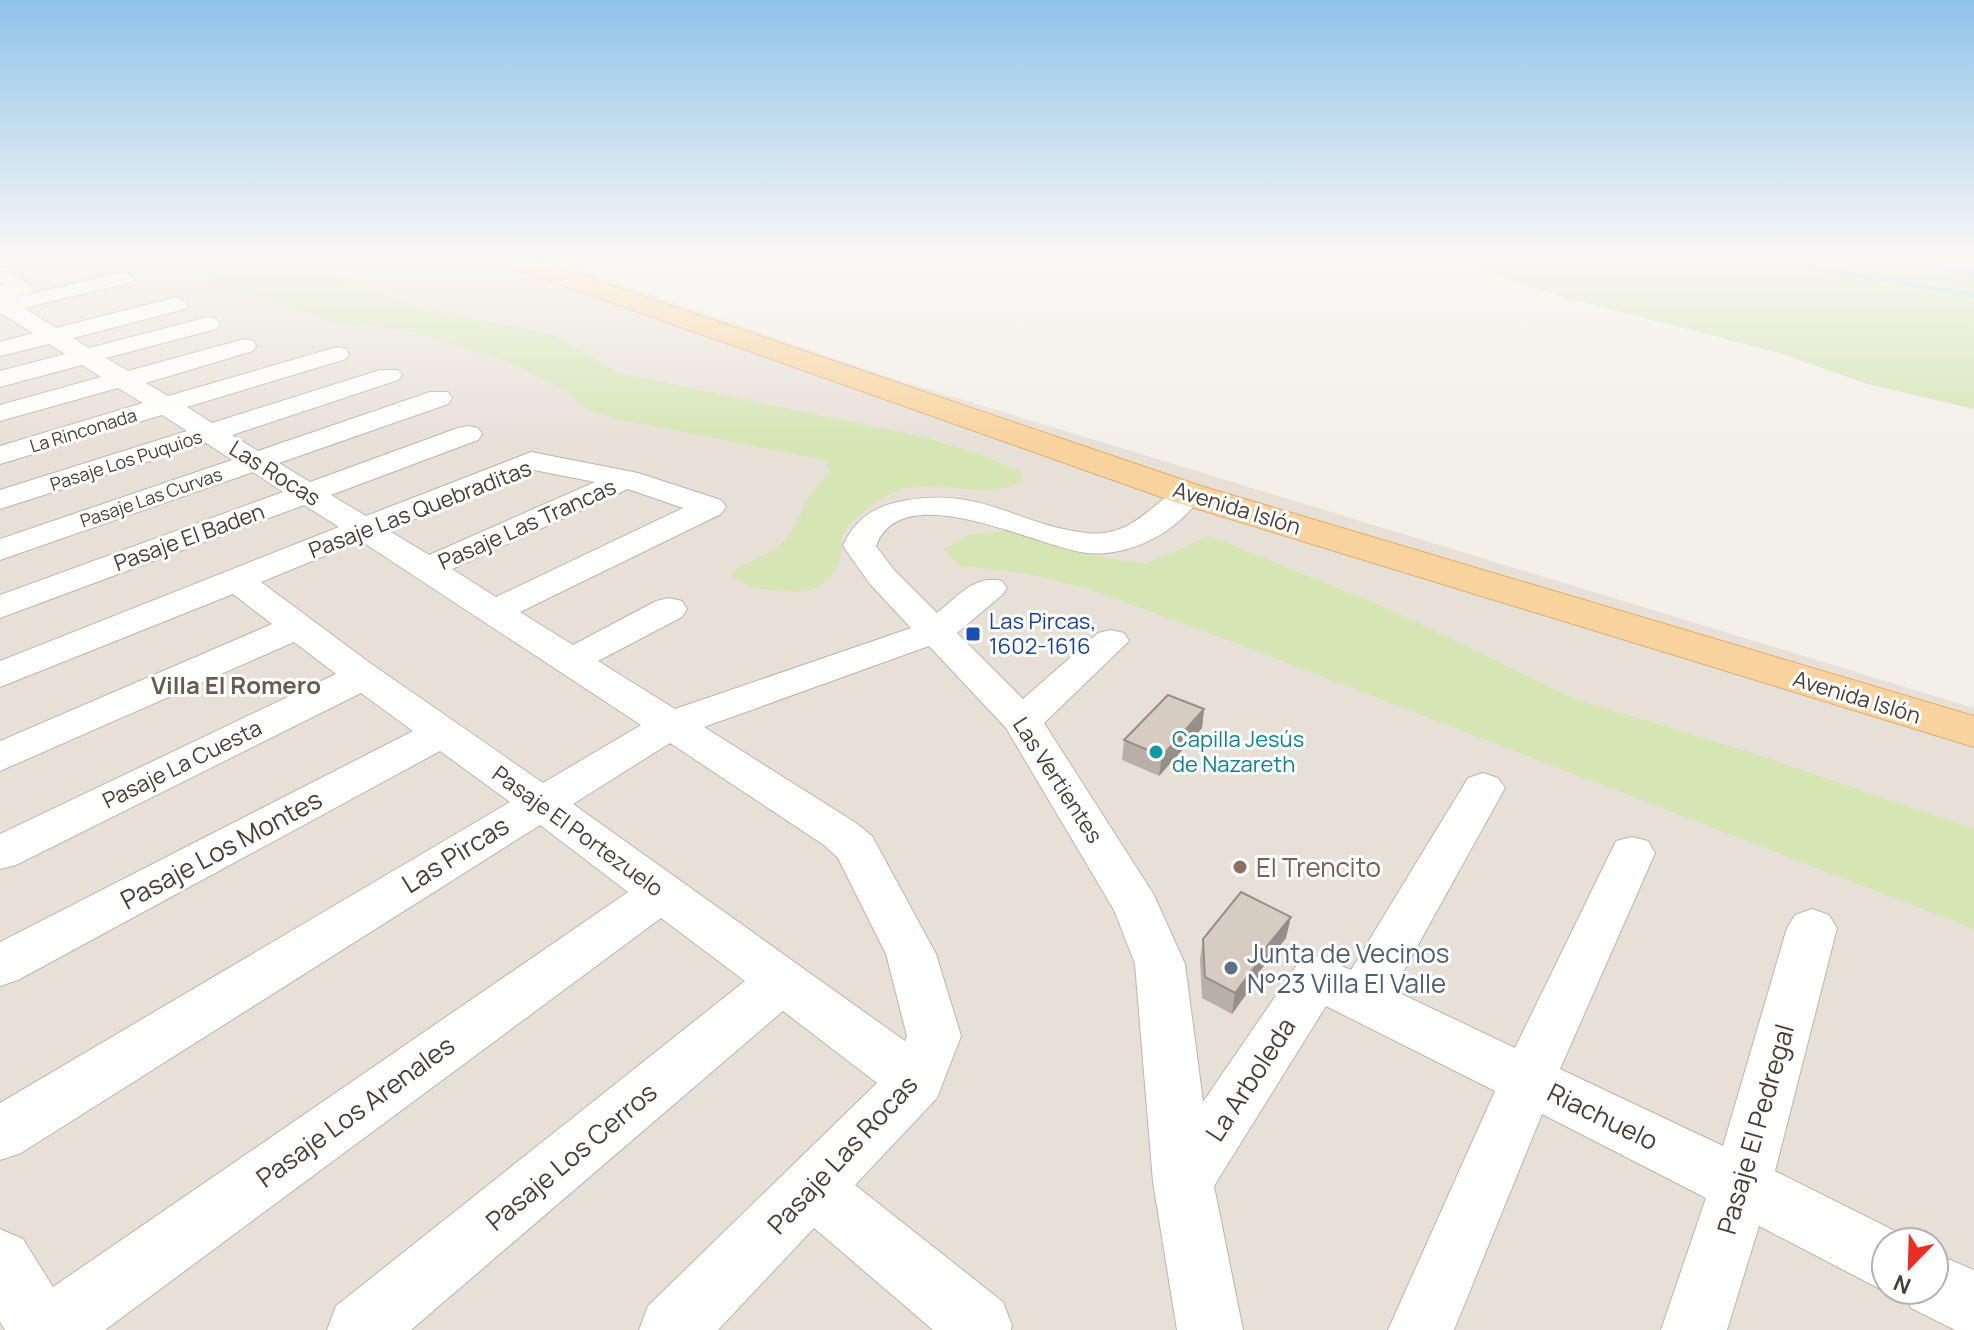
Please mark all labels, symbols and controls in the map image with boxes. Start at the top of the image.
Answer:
street label: La Rinconada [27,402,139,458]
street label: Pasaje Los Puquios [47,424,205,496]
street label: Las Rocas [224,433,326,513]
street label: Pasaje Las Quebraditas [304,453,536,565]
street label: Pasaje Las Curvas [77,461,225,533]
street label: Pasaje Las Trancas [433,471,621,577]
street label: Avenida Islón [1169,474,1305,542]
street label: Pasaje El Baden [110,496,268,578]
place label: Las Pircas, 1602-1616 [989,606,1096,661]
marker: Las Pircas, 1602-1616 [964,625,982,643]
street label: Avenida Islón [1789,663,1925,731]
district label: Villa El Romero [151,668,321,701]
street label: Las Vertientes [1006,711,1110,849]
street label: Pasaje La Cuesta [97,712,267,816]
place label: Capilla Jesús de Nazareth [1172,724,1304,779]
marker: Capilla Jesús de Nazareth [1147,743,1165,761]
street label: Pasaje El Portezuelo [486,759,670,903]
street label: Pasaje Los Montes [114,781,328,917]
street label: Las Pircas [395,807,515,901]
place label: El Trencito [1256,849,1381,885]
marker: El Trencito [1231,858,1249,876]
place label: Junta de Vecinos N°23 Villa El Valle [1247,935,1449,1001]
marker: Junta de Vecinos N°23 Villa El Valle [1222,959,1240,977]
street label: La Arboleda [1197,1010,1303,1148]
street label: Pasaje El Pedregal [1708,1020,1802,1238]
street label: Pasaje Los Arenales [249,1027,461,1195]
street label: Pasaje Las Rocas [759,1067,925,1241]
street label: Pasaje Los Cerros [478,1074,664,1238]
street label: Riachuelo [1542,1074,1664,1158]
north arrow [1870,1226,1950,1306]
text: N [1889,1268,1915,1301]

